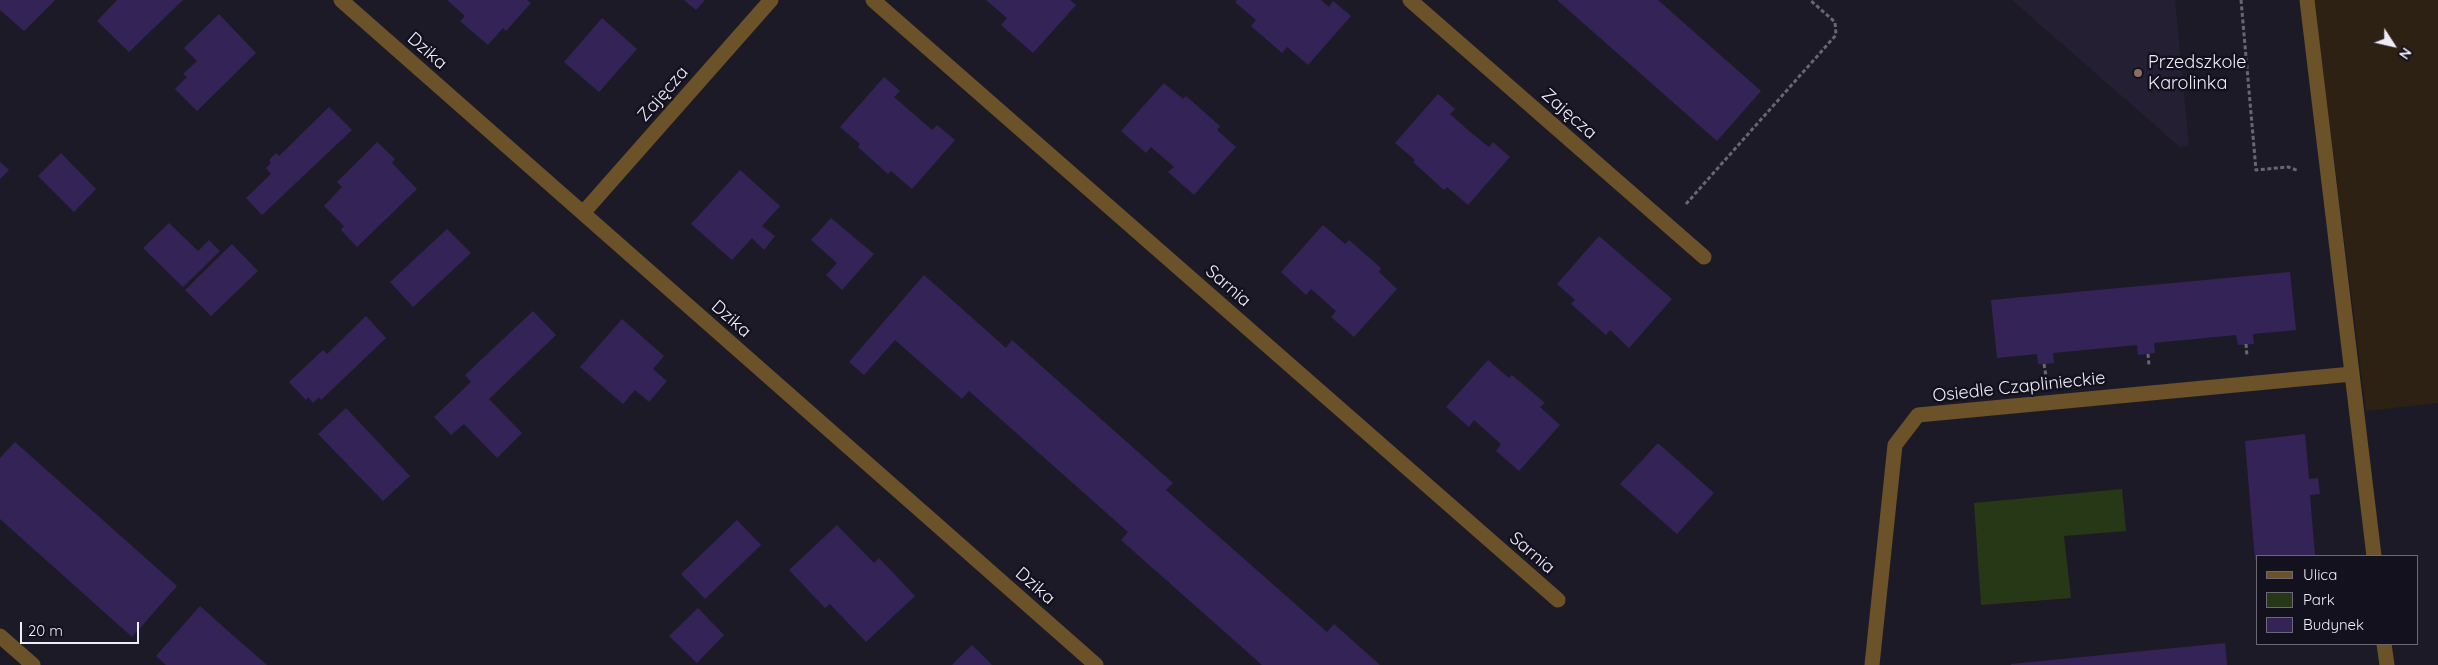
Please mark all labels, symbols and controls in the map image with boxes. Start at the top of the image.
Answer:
north arrow [2368,20,2418,70]
street label: Dzika [403,28,451,74]
text: N [2395,44,2416,63]
place label: Przedszkole Karolinka [2148,52,2246,94]
street label: Zajęcza [633,62,693,126]
marker: Przedszkole Karolinka [2132,67,2144,79]
street label: Zajęcza [1537,84,1601,144]
street label: Sarnia [1201,260,1255,312]
street label: Dzika [707,296,755,342]
street label: Osiedle Czaplinieckie [1931,367,2107,407]
street label: Sarnia [1505,527,1559,579]
legend [2256,555,2418,645]
street label: Dzika [1011,563,1059,609]
text: Ulica [2303,565,2337,584]
text: Park [2303,590,2335,609]
scale bar [22,612,141,644]
text: Budynek [2303,615,2364,634]
text: 20 m [28,621,63,640]

